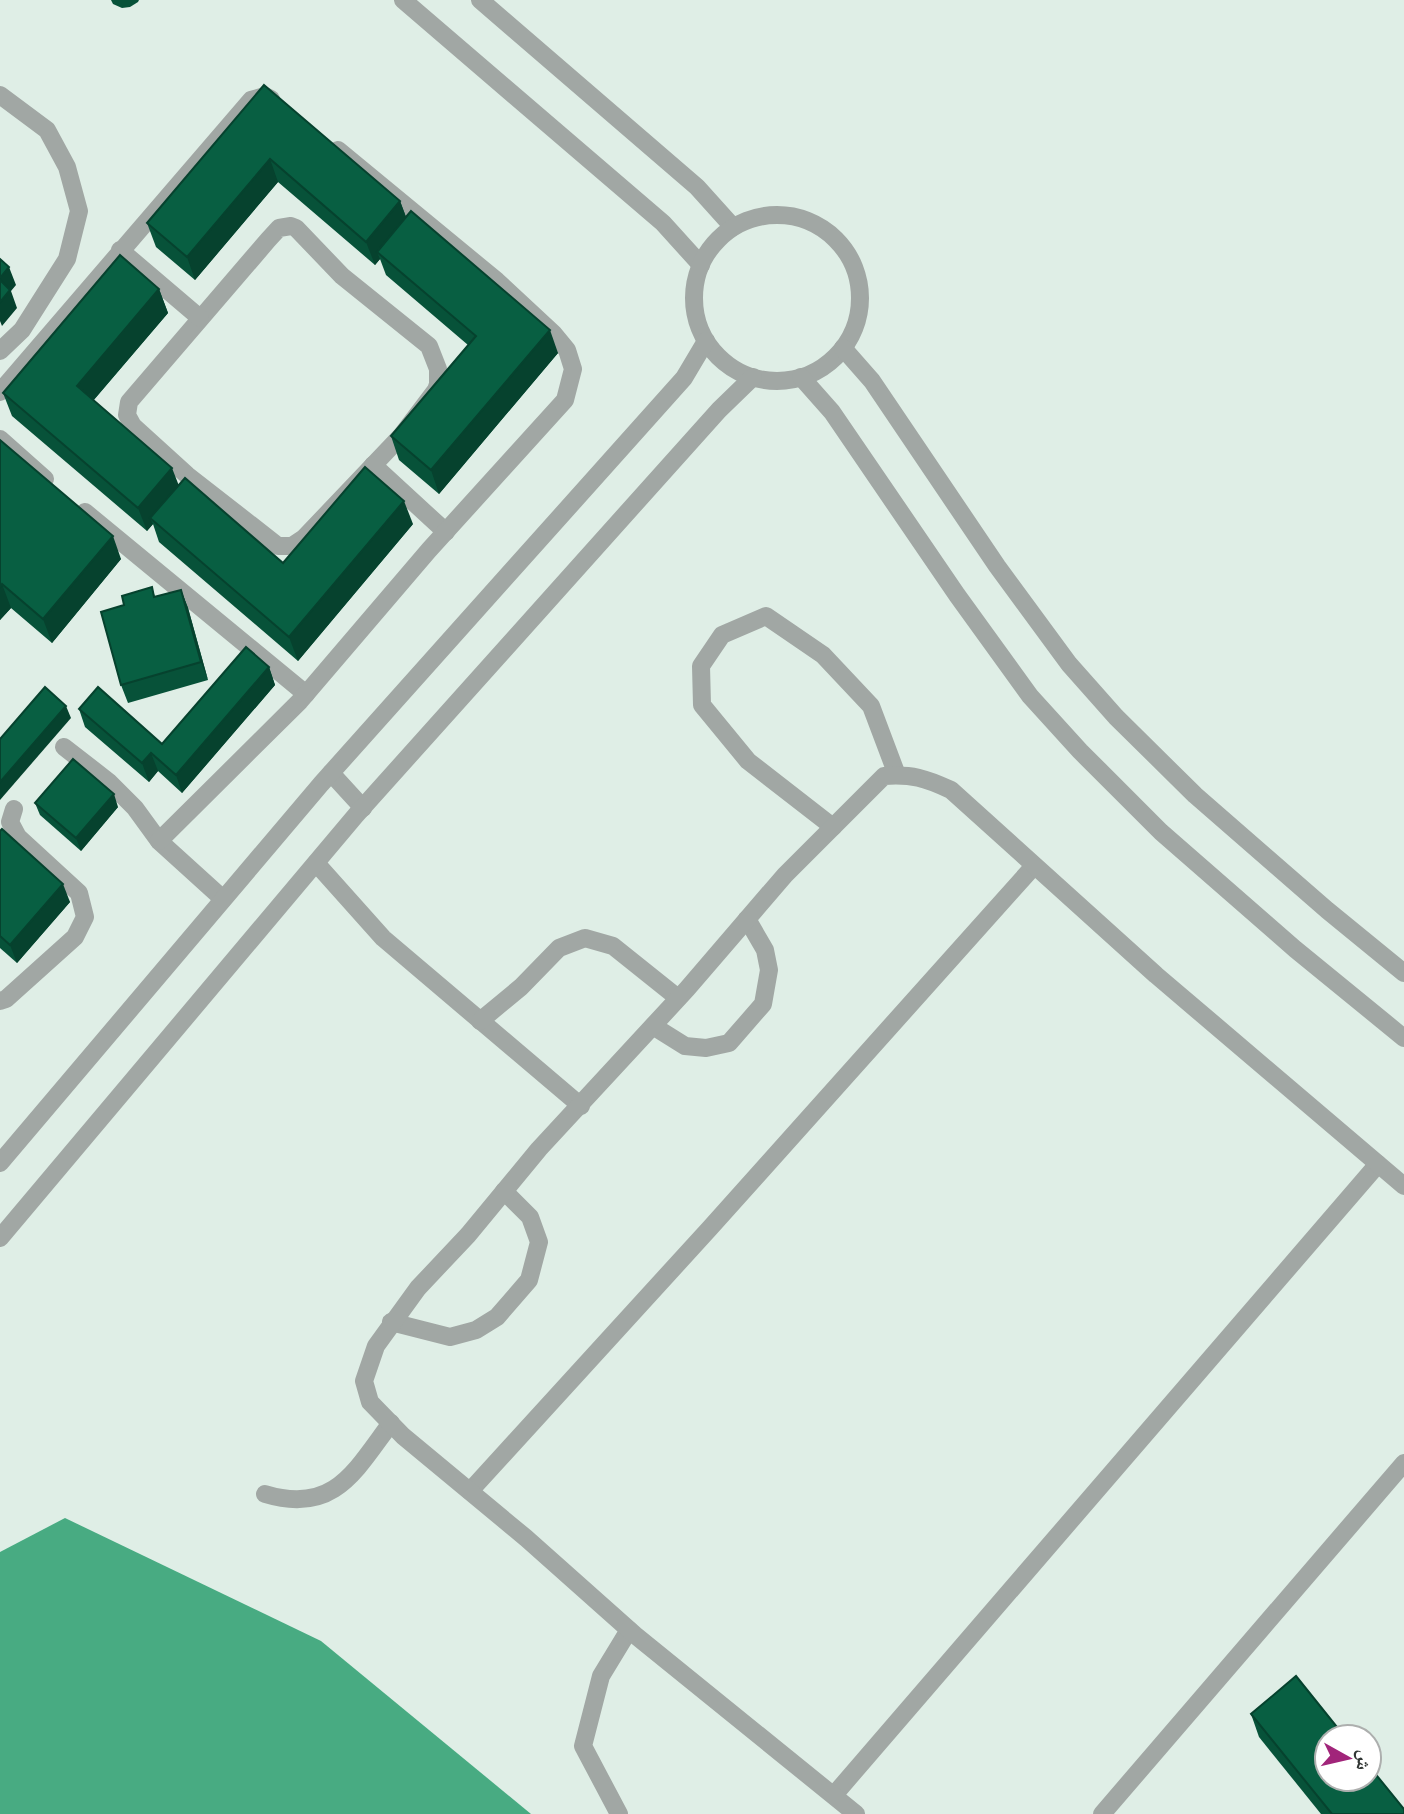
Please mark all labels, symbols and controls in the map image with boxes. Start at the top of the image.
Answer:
north arrow [1313,1723,1383,1793]
text: ش [1352,1749,1376,1772]

